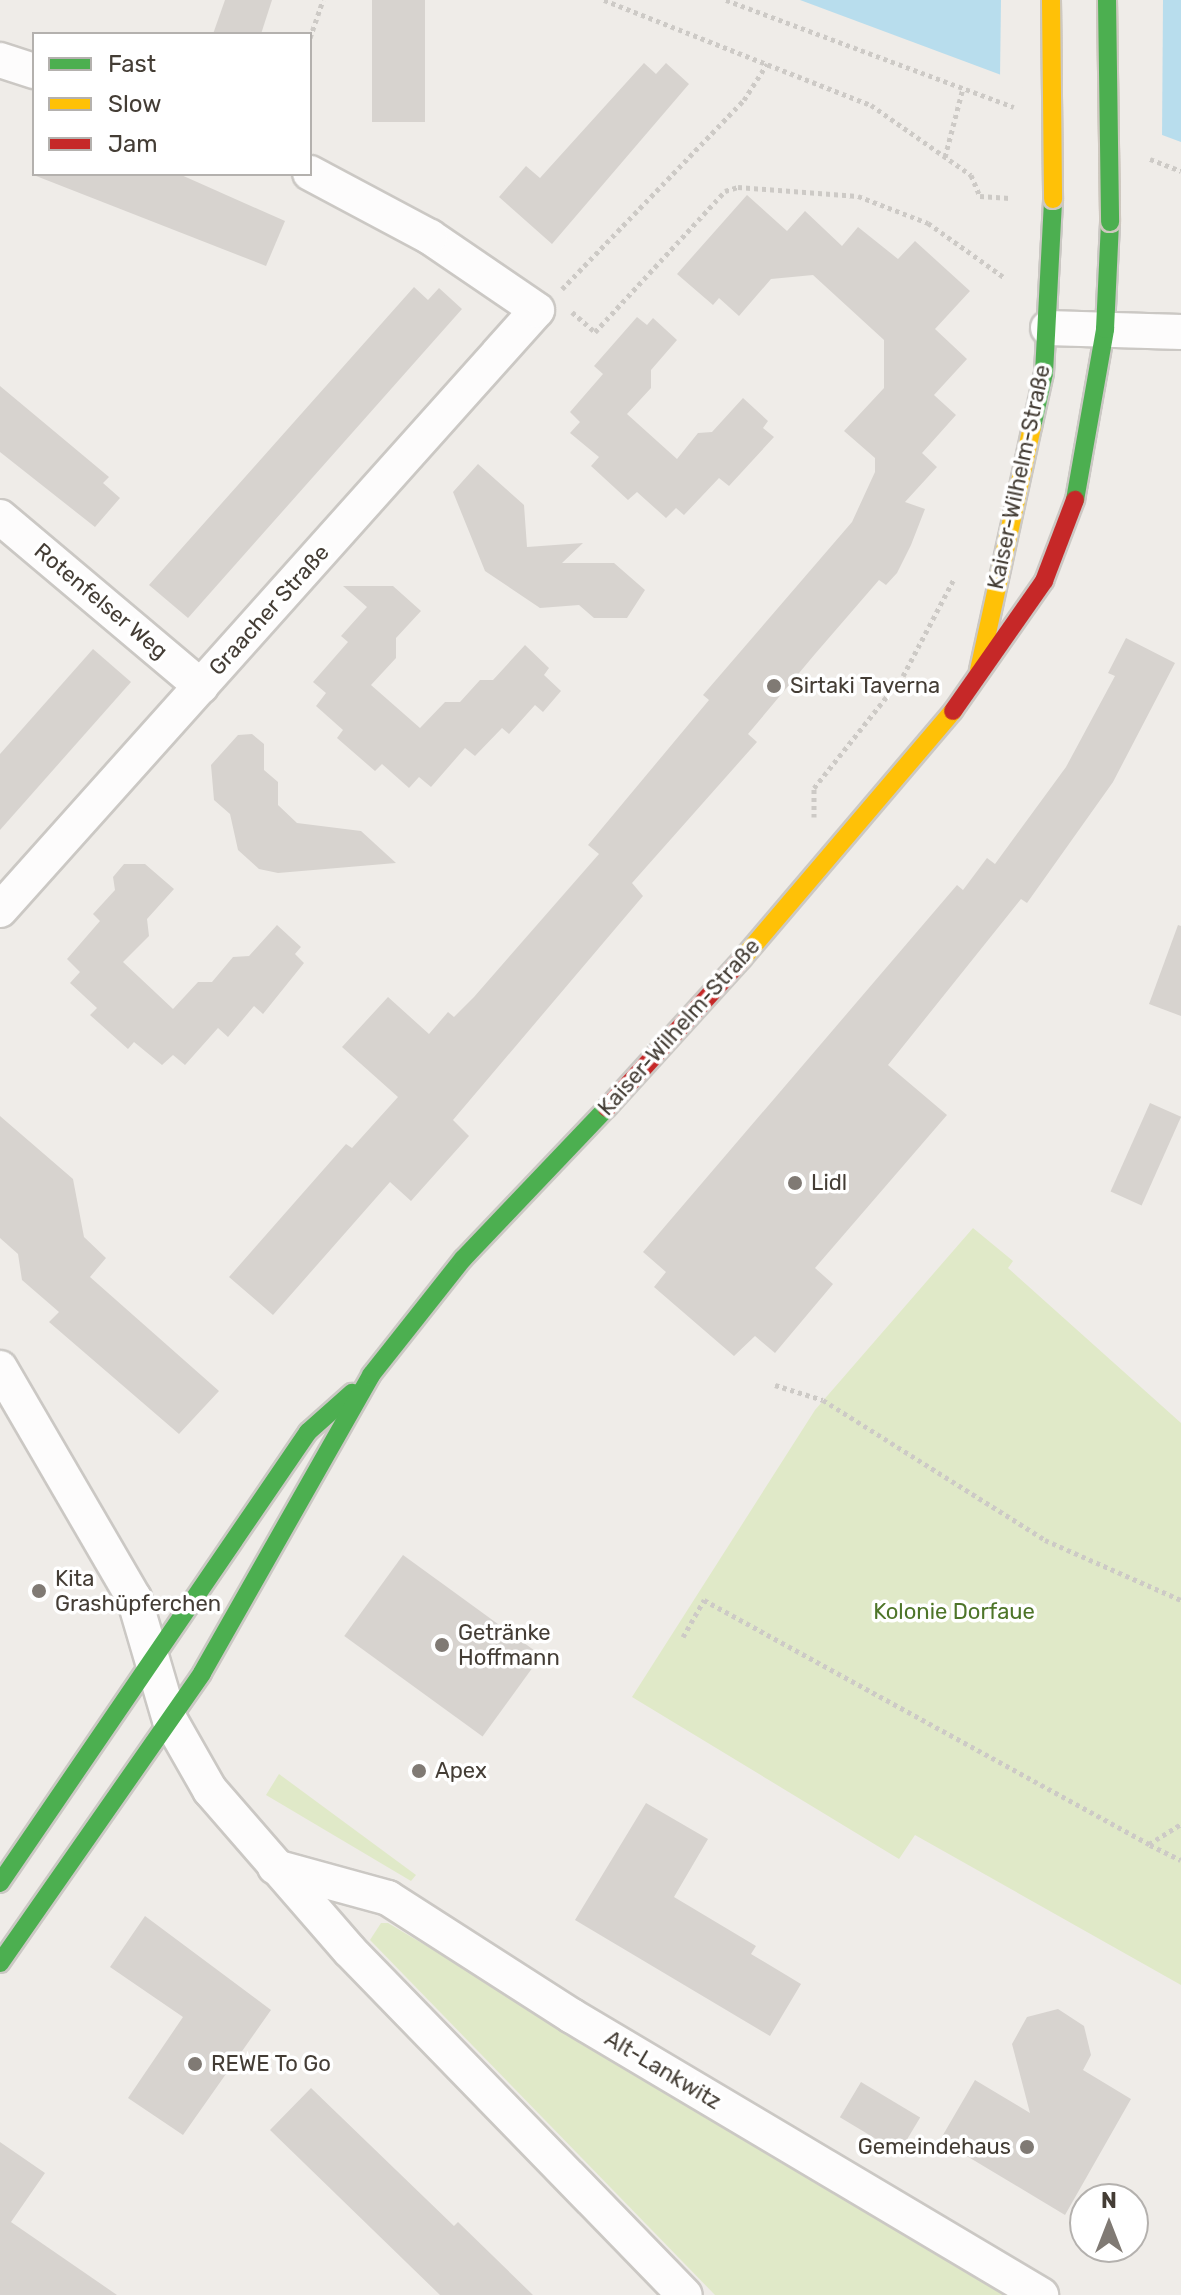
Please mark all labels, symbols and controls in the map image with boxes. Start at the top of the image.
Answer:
legend [32,32,312,176]
text: Fast [108,50,156,78]
text: Slow [108,90,161,118]
text: Jam [108,130,158,158]
street label: Kaiser-Wilhelm-Straße [982,362,1056,592]
street label: Rotenfelser Weg [29,537,173,665]
street label: Graacher Straße [203,539,335,681]
place label: Sirtaki Taverna [790,673,941,699]
marker: Sirtaki Taverna [765,677,783,695]
street label: Kaiser-Wilhelm-Straße [593,933,765,1121]
place label: Lidl [811,1170,847,1196]
marker: Lidl [786,1174,804,1192]
place label: Kita Grashüpferchen [55,1565,221,1616]
marker: Kita Grashüpferchen [30,1582,48,1600]
park label: Kolonie Dorfaue [873,1599,1035,1625]
place label: Getränke Hoffmann [458,1619,560,1670]
marker: Getränke Hoffmann [433,1636,451,1654]
place label: Apex [435,1758,487,1784]
marker: Apex [410,1762,428,1780]
street label: Alt-Lankwitz [600,2025,726,2115]
place label: REWE To Go [211,2051,331,2077]
marker: REWE To Go [186,2055,204,2073]
place label: Gemeindehaus [858,2134,1011,2160]
marker: Gemeindehaus [1018,2138,1036,2156]
north arrow [1069,2183,1149,2263]
text: N [1101,2187,1117,2214]

